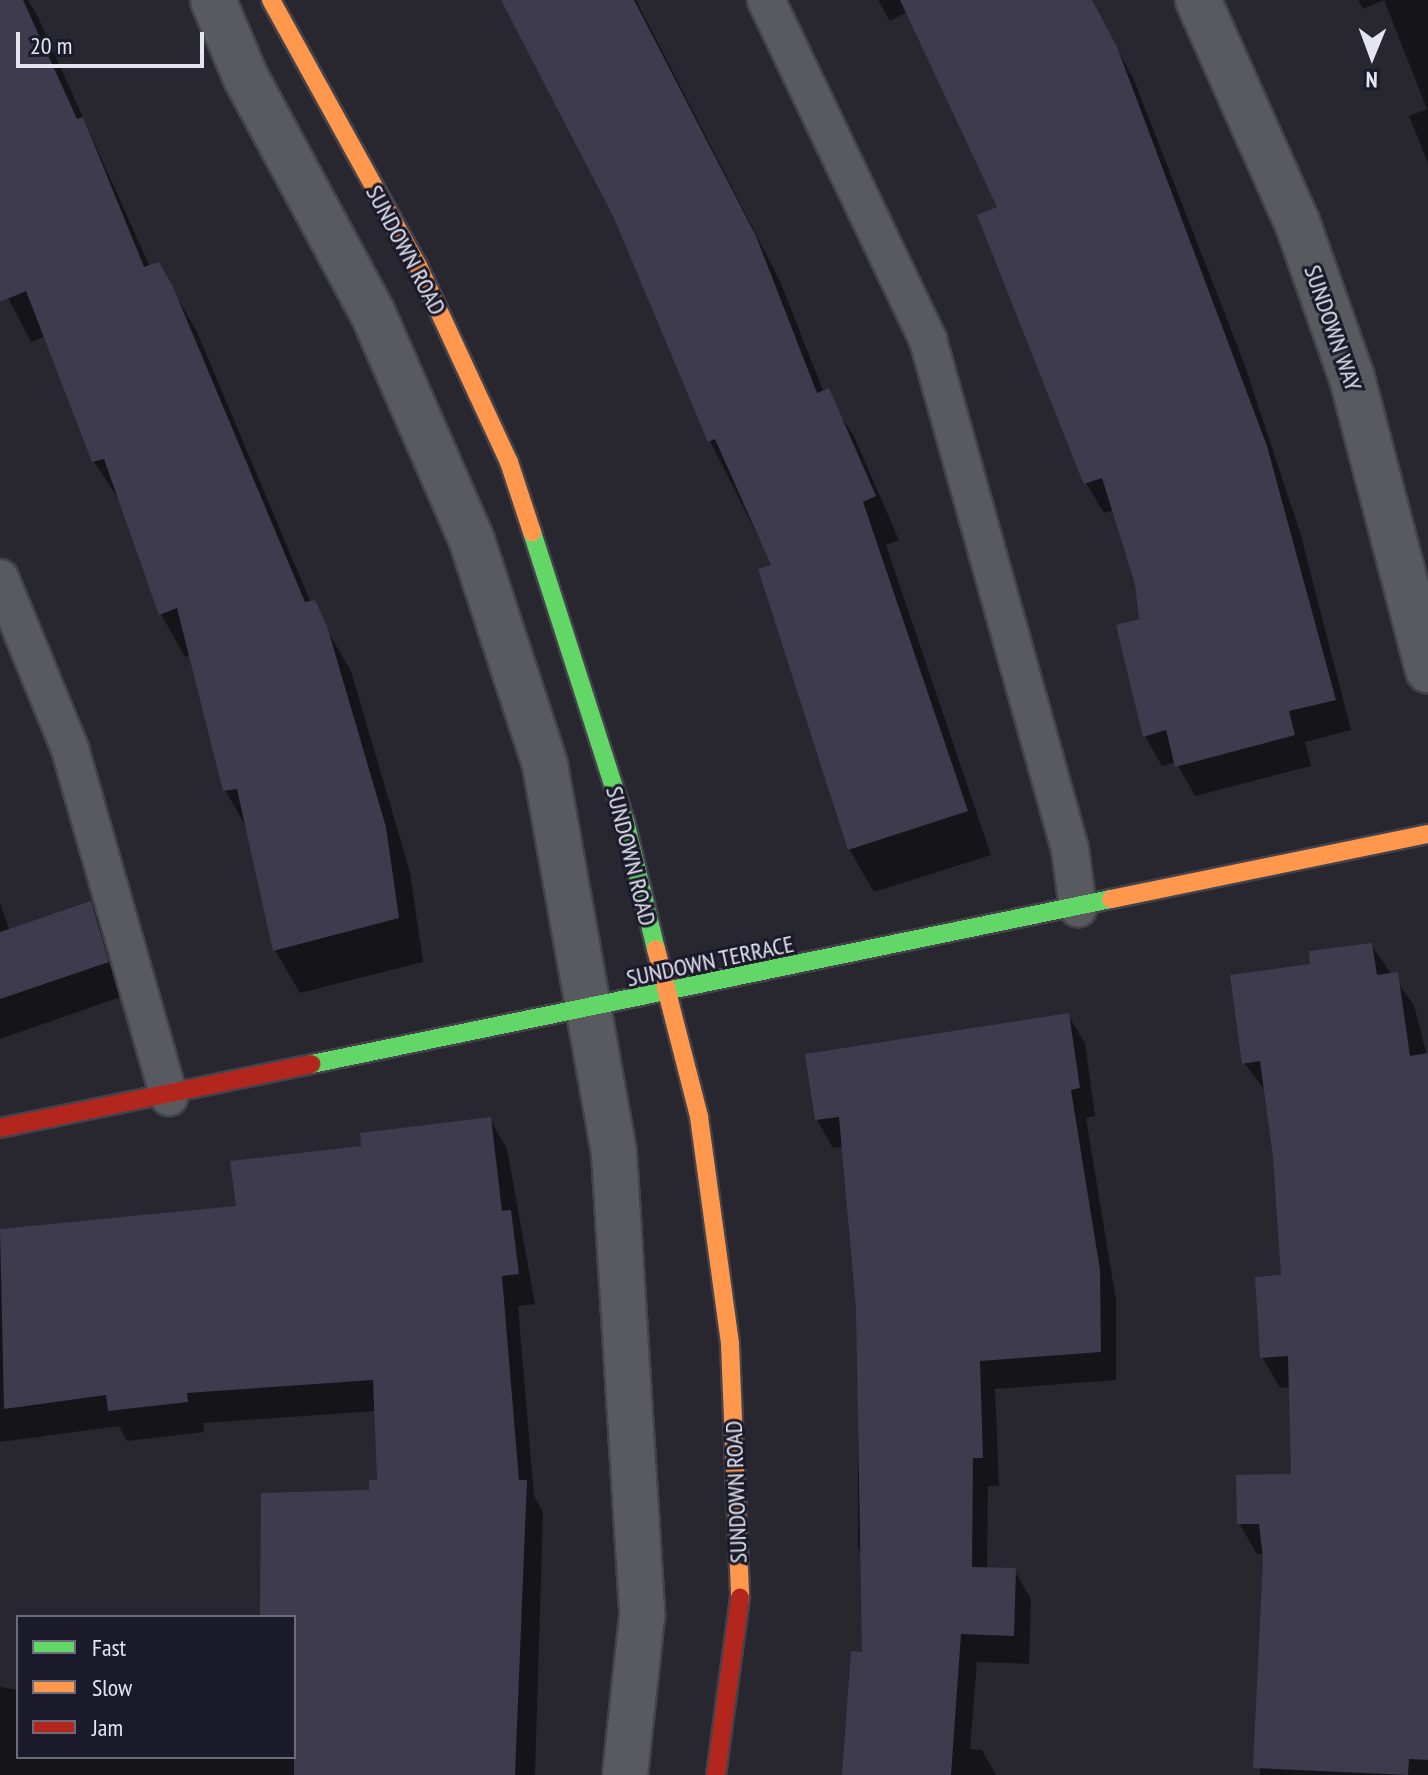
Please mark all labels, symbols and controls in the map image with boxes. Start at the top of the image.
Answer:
scale bar [20,16,208,66]
north arrow [1332,16,1412,96]
text: 20 m [30,30,72,61]
text: N [1365,66,1378,94]
street label: SUNDOWN ROAD [360,180,452,320]
street label: SUNDOWN WAY [1298,261,1368,395]
street label: SUNDOWN ROAD [600,783,662,929]
street label: SUNDOWN TERRACE [623,929,797,993]
street label: SUNDOWN ROAD [719,1420,753,1564]
legend [16,1615,296,1759]
text: Fast [92,1632,126,1663]
text: Slow [92,1672,132,1703]
text: Jam [92,1712,123,1743]

